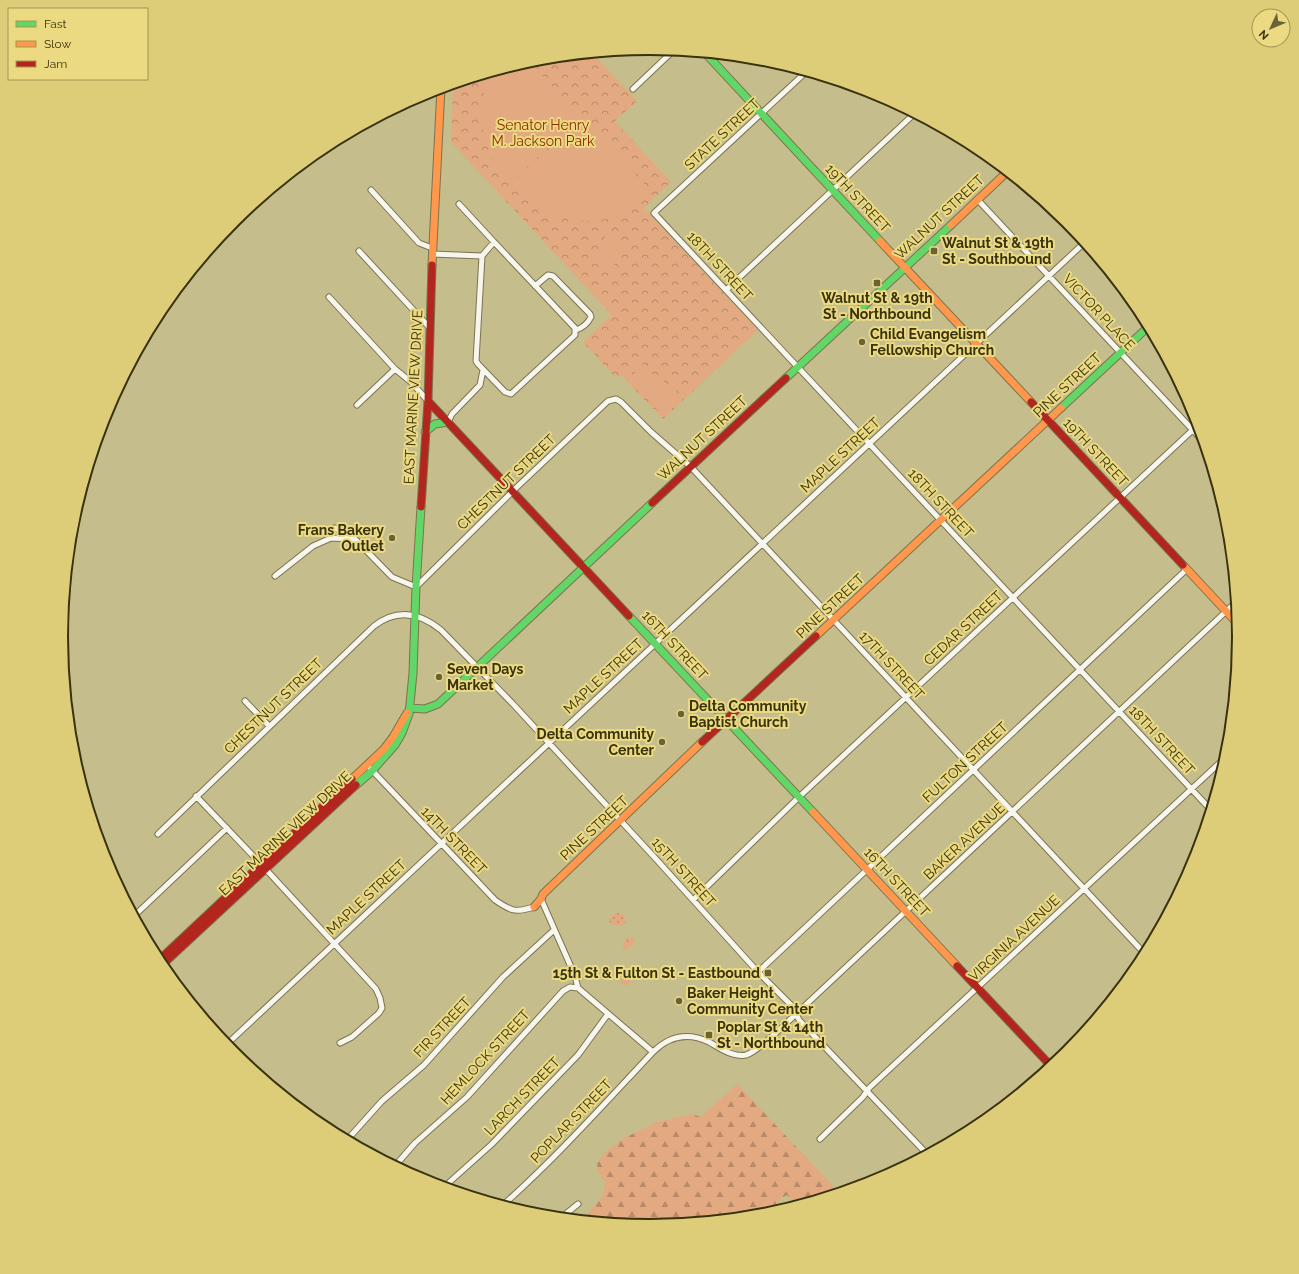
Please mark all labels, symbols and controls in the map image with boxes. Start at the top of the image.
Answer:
legend [8,8,148,80]
north arrow [1251,8,1291,48]
text: Fast [44,17,67,31]
text: N [1257,27,1272,42]
text: Slow [44,37,71,51]
text: Jam [44,57,67,71]
street label: STATE STREET [681,95,763,173]
park label: Senator Henry M. Jackson Park [492,117,595,149]
street label: 19TH STREET [822,161,894,236]
street label: WALNUT STREET [891,171,987,262]
street label: 18TH STREET [684,228,756,304]
place label: Walnut St & 19th St - Southbound [942,235,1054,267]
marker: Walnut St & 19th St - Southbound [929,246,939,256]
street label: VICTOR PLACE [1060,271,1138,353]
marker: Walnut St & 19th St - Northbound [872,278,882,288]
place label: Walnut St & 19th St - Northbound [821,290,933,322]
street label: EAST MARINE VIEW DRIVE [400,309,426,485]
place label: Child Evangelism Fellowship Church [870,326,994,358]
marker: Child Evangelism Fellowship Church [857,337,867,347]
street label: PINE STREET [1030,349,1105,420]
street label: WALNUT STREET [654,392,750,483]
street label: MAPLE STREET [797,414,883,496]
street label: 19TH STREET [1060,415,1132,490]
street label: CHESTNUT STREET [454,431,559,533]
street label: 18TH STREET [905,465,977,541]
place label: Frans Bakery Outlet [298,522,385,554]
marker: Frans Bakery Outlet [387,533,397,543]
street label: PINE STREET [793,570,868,641]
street label: CEDAR STREET [920,587,1006,669]
street label: 16TH STREET [639,607,711,683]
street label: 17TH STREET [856,628,928,703]
street label: MAPLE STREET [560,635,646,717]
street label: CHESTNUT STREET [221,655,326,757]
place label: Seven Days Market [447,661,524,693]
marker: Seven Days Market [434,672,444,682]
place label: Delta Community Baptist Church [689,698,807,730]
street label: 18TH STREET [1126,702,1198,778]
marker: Delta Community Baptist Church [676,709,686,719]
street label: FULTON STREET [919,718,1011,805]
place label: Delta Community Center [537,726,655,758]
marker: Delta Community Center [657,737,667,747]
street label: EAST MARINE VIEW DRIVE [216,768,354,898]
street label: PINE STREET [557,792,632,863]
street label: BAKER AVENUE [920,799,1008,883]
street label: 14TH STREET [418,803,490,877]
street label: 15TH STREET [649,834,719,910]
street label: 16TH STREET [861,844,933,920]
street label: MAPLE STREET [323,856,409,938]
street label: VIRGINIA AVENUE [965,892,1063,984]
place label: 15th St & Fulton St - Eastbound [553,965,760,981]
marker: 15th St & Fulton St - Eastbound [763,968,773,978]
place label: Baker Height Community Center [687,985,814,1017]
street label: FIR STREET [410,993,474,1060]
marker: Baker Height Community Center [674,996,684,1006]
street label: HEMLOCK STREET [437,1006,533,1107]
place label: Poplar St & 14th St - Northbound [717,1019,825,1051]
marker: Poplar St & 14th St - Northbound [704,1030,714,1040]
street label: LARCH STREET [481,1053,564,1138]
street label: POPLAR STREET [527,1076,615,1166]

